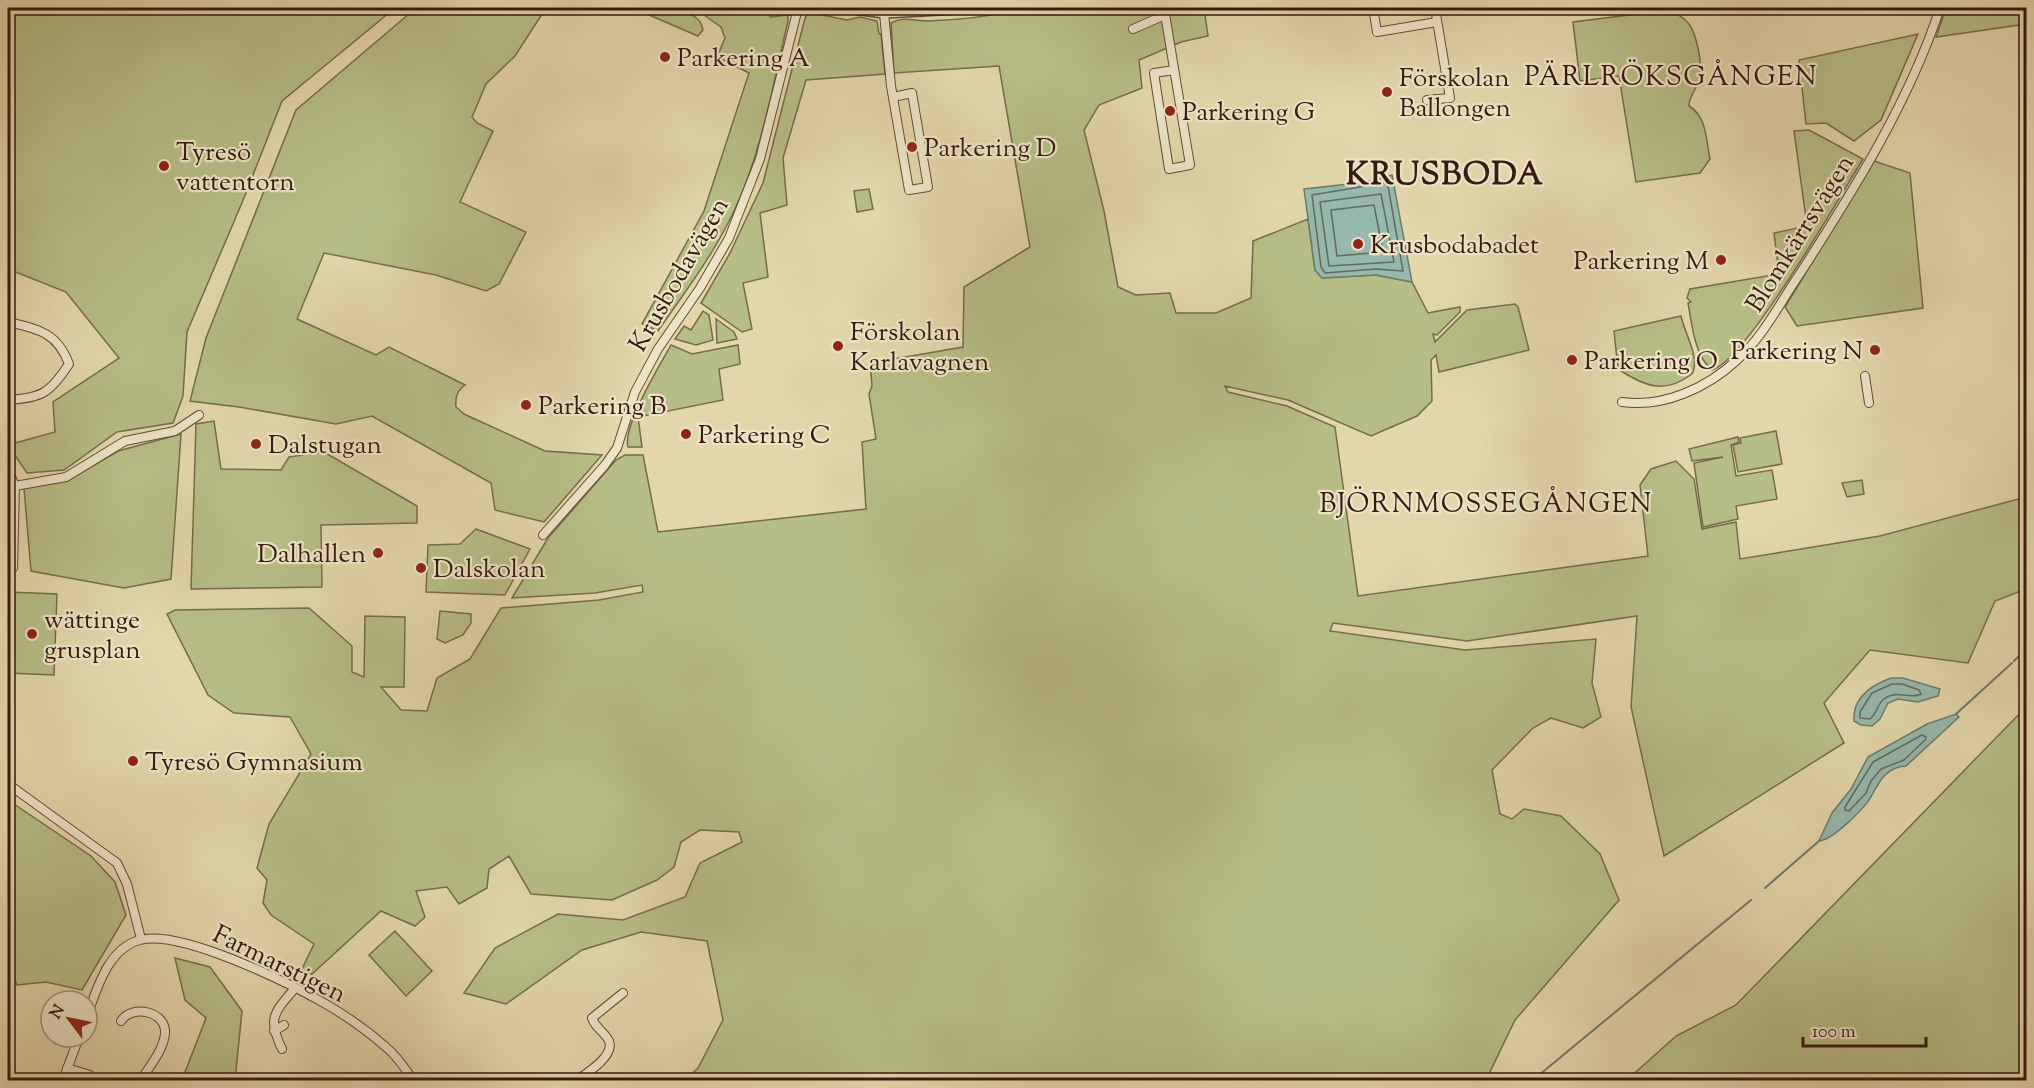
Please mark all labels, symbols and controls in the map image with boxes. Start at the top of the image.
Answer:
place label: Parkering A [677,41,810,78]
marker: Parkering A [658,50,672,64]
district label: PÄRLRÖKSGÅNGEN [1524,59,1818,98]
place label: Förskolan Ballongen [1399,61,1511,128]
marker: Förskolan Ballongen [1380,85,1394,99]
place label: Parkering G [1182,95,1315,132]
marker: Parkering G [1163,104,1177,118]
place label: Parkering D [924,131,1056,168]
place label: Tyresö vattentorn [176,135,295,202]
marker: Parkering D [905,140,919,154]
street label: Blomkärrsvägen [1738,148,1864,320]
district label: KRUSBODA [1346,153,1544,199]
marker: Tyresö vattentorn [157,159,171,173]
street label: Krusbodavägen [621,191,739,359]
place label: Krusbodabadet [1370,228,1539,265]
marker: Krusbodabadet [1351,237,1365,251]
place label: Parkering M [1573,244,1709,281]
marker: Parkering M [1714,253,1728,267]
place label: Förskolan Karlavagnen [850,315,989,382]
place label: Parkering N [1730,334,1863,371]
marker: Förskolan Karlavagnen [831,339,845,353]
marker: Parkering N [1868,343,1882,357]
place label: Parkering O [1584,344,1718,381]
marker: Parkering O [1565,353,1579,367]
place label: Parkering B [538,389,666,426]
marker: Parkering B [519,398,533,412]
place label: Parkering C [698,418,831,455]
marker: Parkering C [679,427,693,441]
place label: Dalstugan [268,428,382,465]
marker: Dalstugan [249,437,263,451]
district label: BJÖRNMOSSEGÅNGEN [1319,486,1653,525]
place label: Dalhallen [257,537,366,574]
marker: Dalhallen [371,546,385,560]
place label: Dalskolan [433,552,545,589]
marker: Dalskolan [414,561,428,575]
place label: wättinge grusplan [44,603,141,670]
marker: wättinge grusplan [25,627,39,641]
place label: Tyresö Gymnasium [145,745,363,782]
marker: Tyresö Gymnasium [126,754,140,768]
street label: Farmarstigen [206,917,352,1014]
north arrow [39,989,99,1049]
text: N [45,1001,72,1024]
scale bar [1803,1010,1926,1048]
text: 100 m [1812,1020,1856,1046]

